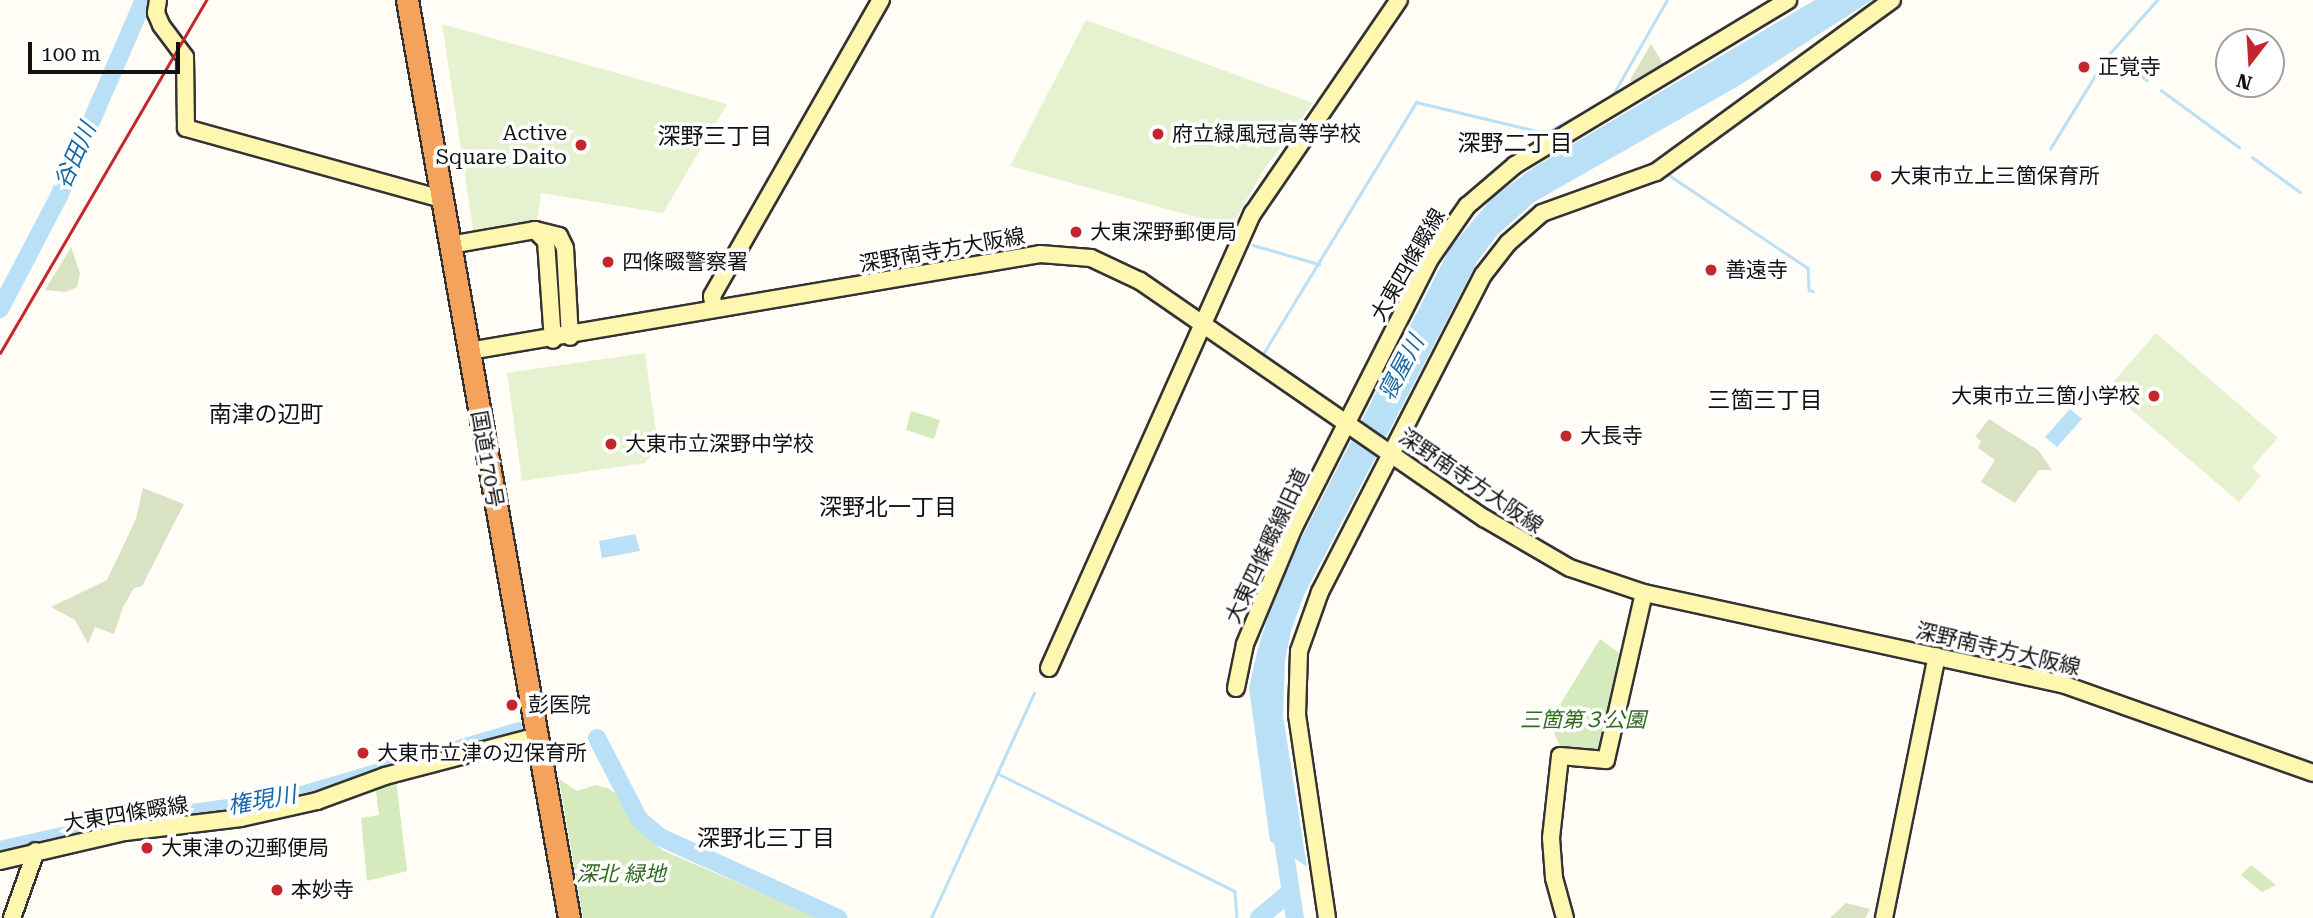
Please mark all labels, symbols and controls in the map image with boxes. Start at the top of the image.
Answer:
scale bar [32,28,184,72]
north arrow [2215,28,2285,98]
text: 100 m [41,42,101,66]
place label: 正覚寺 [2098,54,2161,80]
marker: 正覚寺 [2076,59,2092,75]
text: N [2234,69,2255,95]
water label: 谷田川 [49,119,103,193]
place label: Active Square Daito [436,120,567,170]
place label: 府立緑風冠高等学校 [1172,121,1361,147]
district label: 深野三丁目 [658,123,772,151]
marker: 府立緑風冠高等学校 [1150,126,1166,142]
district label: 深野二丁目 [1458,130,1572,158]
marker: Active Square Daito [573,137,589,153]
place label: 大東市立上三箇保育所 [1890,163,2100,189]
marker: 大東市立上三箇保育所 [1868,168,1884,184]
street label: 大東四條畷線 [1366,204,1450,326]
place label: 大東深野郵便局 [1090,219,1237,245]
street label: 深野南寺方大阪線 [857,223,1027,277]
marker: 大東深野郵便局 [1068,224,1084,240]
place label: 四條畷警察署 [622,249,748,275]
marker: 四條畷警察署 [600,254,616,270]
place label: 善遠寺 [1725,257,1788,283]
marker: 善遠寺 [1703,262,1719,278]
water label: 寝屋川 [1374,331,1430,405]
place label: 大東市立三箇小学校 [1951,383,2140,409]
district label: 三箇三丁目 [1708,387,1822,415]
marker: 大東市立三箇小学校 [2146,388,2162,404]
district label: 南津の辺町 [209,401,323,429]
street label: 国道170号 [466,408,508,510]
place label: 大長寺 [1580,423,1643,449]
street label: 深野南寺方大阪線 [1394,424,1548,538]
marker: 大長寺 [1558,428,1574,444]
place label: 大東市立深野中学校 [625,431,814,457]
marker: 大東市立深野中学校 [603,436,619,452]
street label: 大東四條畷線旧道 [1220,465,1314,627]
district label: 深野北一丁目 [819,494,957,522]
street label: 深野南寺方大阪線 [1913,618,2083,680]
place label: 彭医院 [528,692,591,718]
marker: 彭医院 [502,695,522,715]
park label: 三箇第３公園 [1520,707,1646,733]
place label: 大東市立津の辺保育所 [377,740,587,766]
marker: 大東市立津の辺保育所 [355,745,371,761]
water label: 権現川 [226,781,298,821]
street label: 大東四條畷線 [62,792,190,836]
district label: 深野北三丁目 [697,825,835,853]
place label: 大東津の辺郵便局 [161,835,329,861]
marker: 大東津の辺郵便局 [139,840,155,856]
park label: 深北 緑地 [576,861,666,887]
place label: 本妙寺 [291,877,354,903]
marker: 本妙寺 [269,882,285,898]

